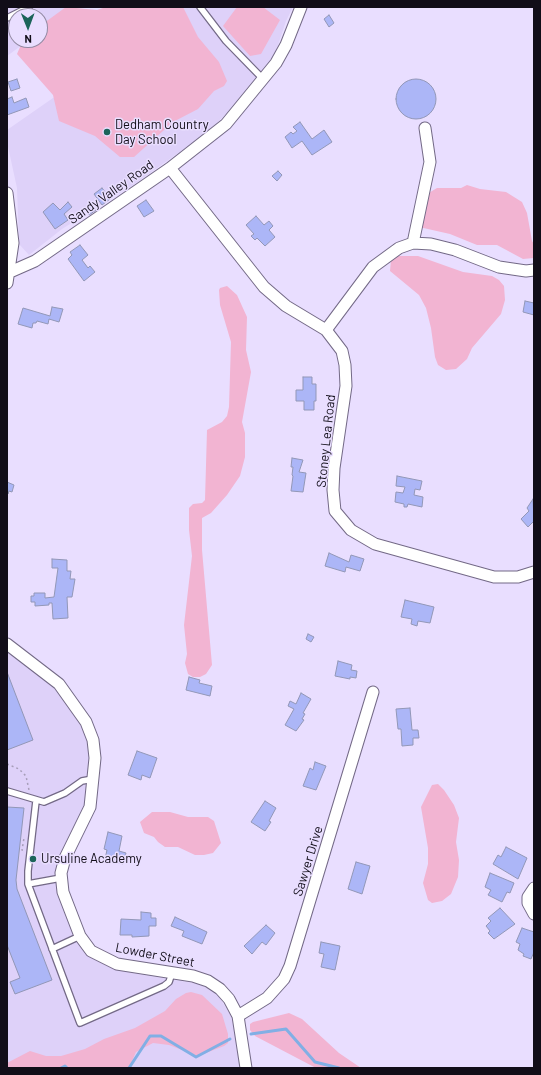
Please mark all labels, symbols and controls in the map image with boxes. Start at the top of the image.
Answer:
north arrow [8,8,48,48]
text: N [24,33,32,46]
place label: Dedham Country Day School [115,117,209,148]
marker: Dedham Country Day School [102,127,112,137]
street label: Sandy Valley Road [65,157,157,227]
street label: Stoney Lea Road [313,394,339,488]
street label: Sawyer Drive [290,824,326,898]
place label: Ursuline Academy [41,851,142,867]
marker: Ursuline Academy [28,854,38,864]
street label: Lowder Street [114,940,196,970]

